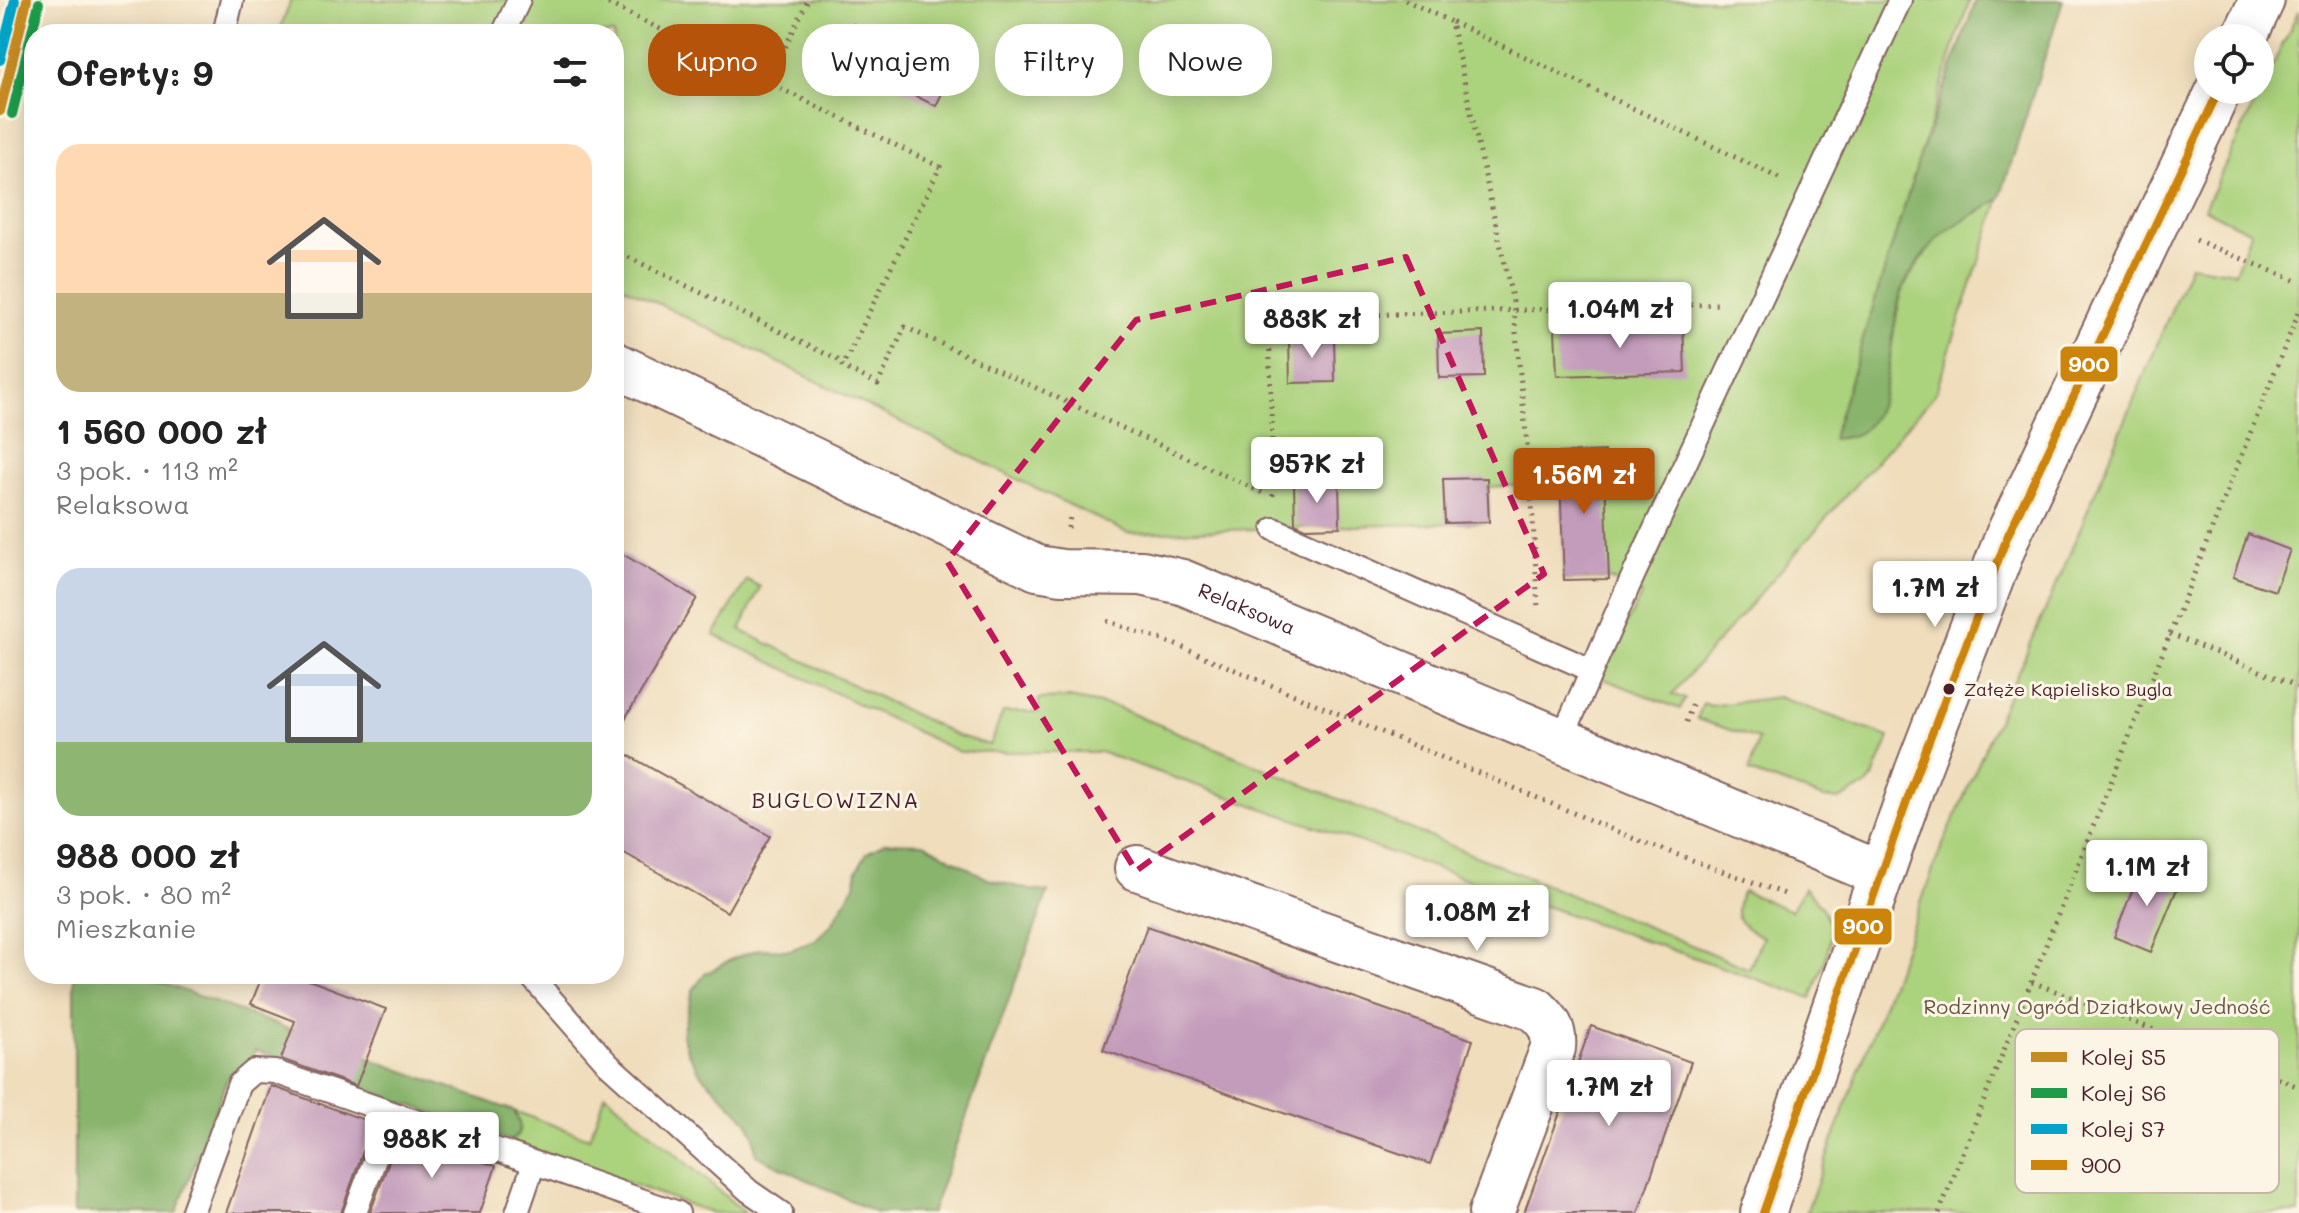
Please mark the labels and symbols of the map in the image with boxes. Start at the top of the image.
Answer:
pin: 1.04M zł [1537,282,1703,350]
pin: 883K zł [1238,292,1386,360]
line badge: 900 [2059,345,2119,383]
text: 900 [2068,349,2110,378]
pin: 957K zł [1243,437,1391,505]
pin: 1.56M zł [1501,448,1667,516]
pin: 1.7M zł [1861,561,2009,629]
street label: Relaksowa [1195,576,1300,640]
place label: Załęże Kąpielisko Bugla [1964,677,2173,701]
marker: Załęże Kąpielisko Bugla [1941,681,1957,697]
district label: BUGLOWIZNA [752,785,920,814]
pin: 1.1M zł [2073,840,2221,908]
pin: 1.08M zł [1394,885,1560,953]
line badge: 900 [1833,907,1893,946]
text: 900 [1842,911,1884,940]
park label: Rodzinny Ogród Działkowy Jedność [1924,993,2270,1019]
legend [2015,1029,2279,1193]
text: Kolej S5 [2081,1042,2166,1071]
pin: 1.7M zł [1535,1060,1683,1128]
text: Kolej S6 [2081,1078,2167,1107]
pin: 988K zł [358,1112,506,1180]
text: Kolej S7 [2081,1114,2166,1143]
text: 900 [2081,1150,2121,1179]

